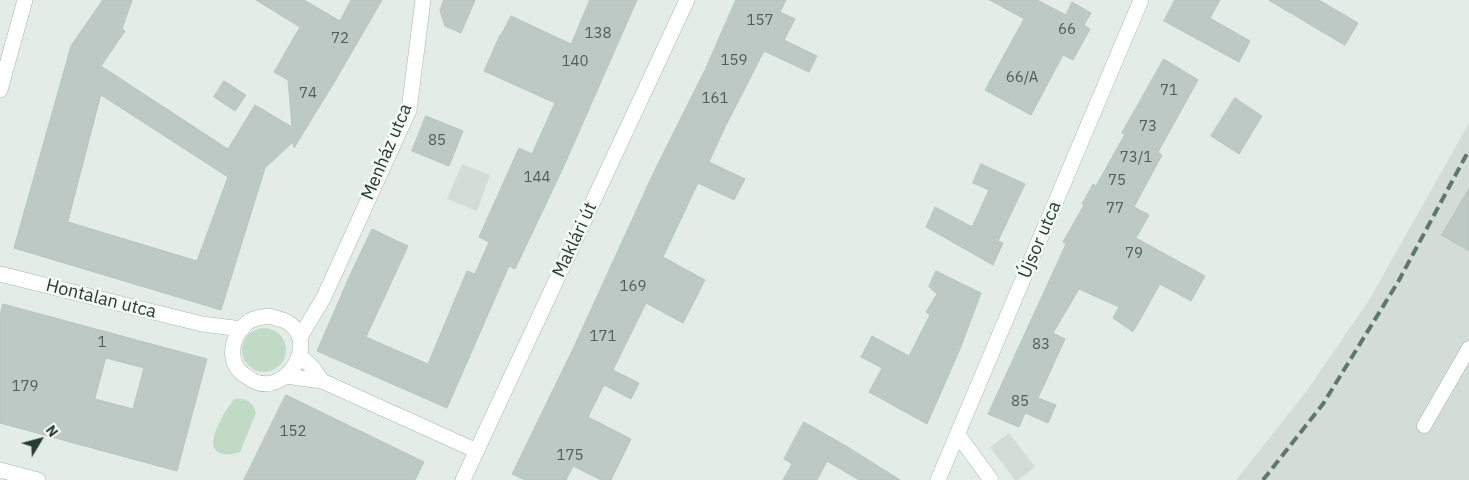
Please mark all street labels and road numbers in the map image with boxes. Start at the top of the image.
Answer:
street label: Menház utca [357,101,417,203]
street label: Újsor utca [1014,198,1066,282]
street label: Maklári út [548,199,602,281]
street label: Hontalan utca [44,275,158,323]

